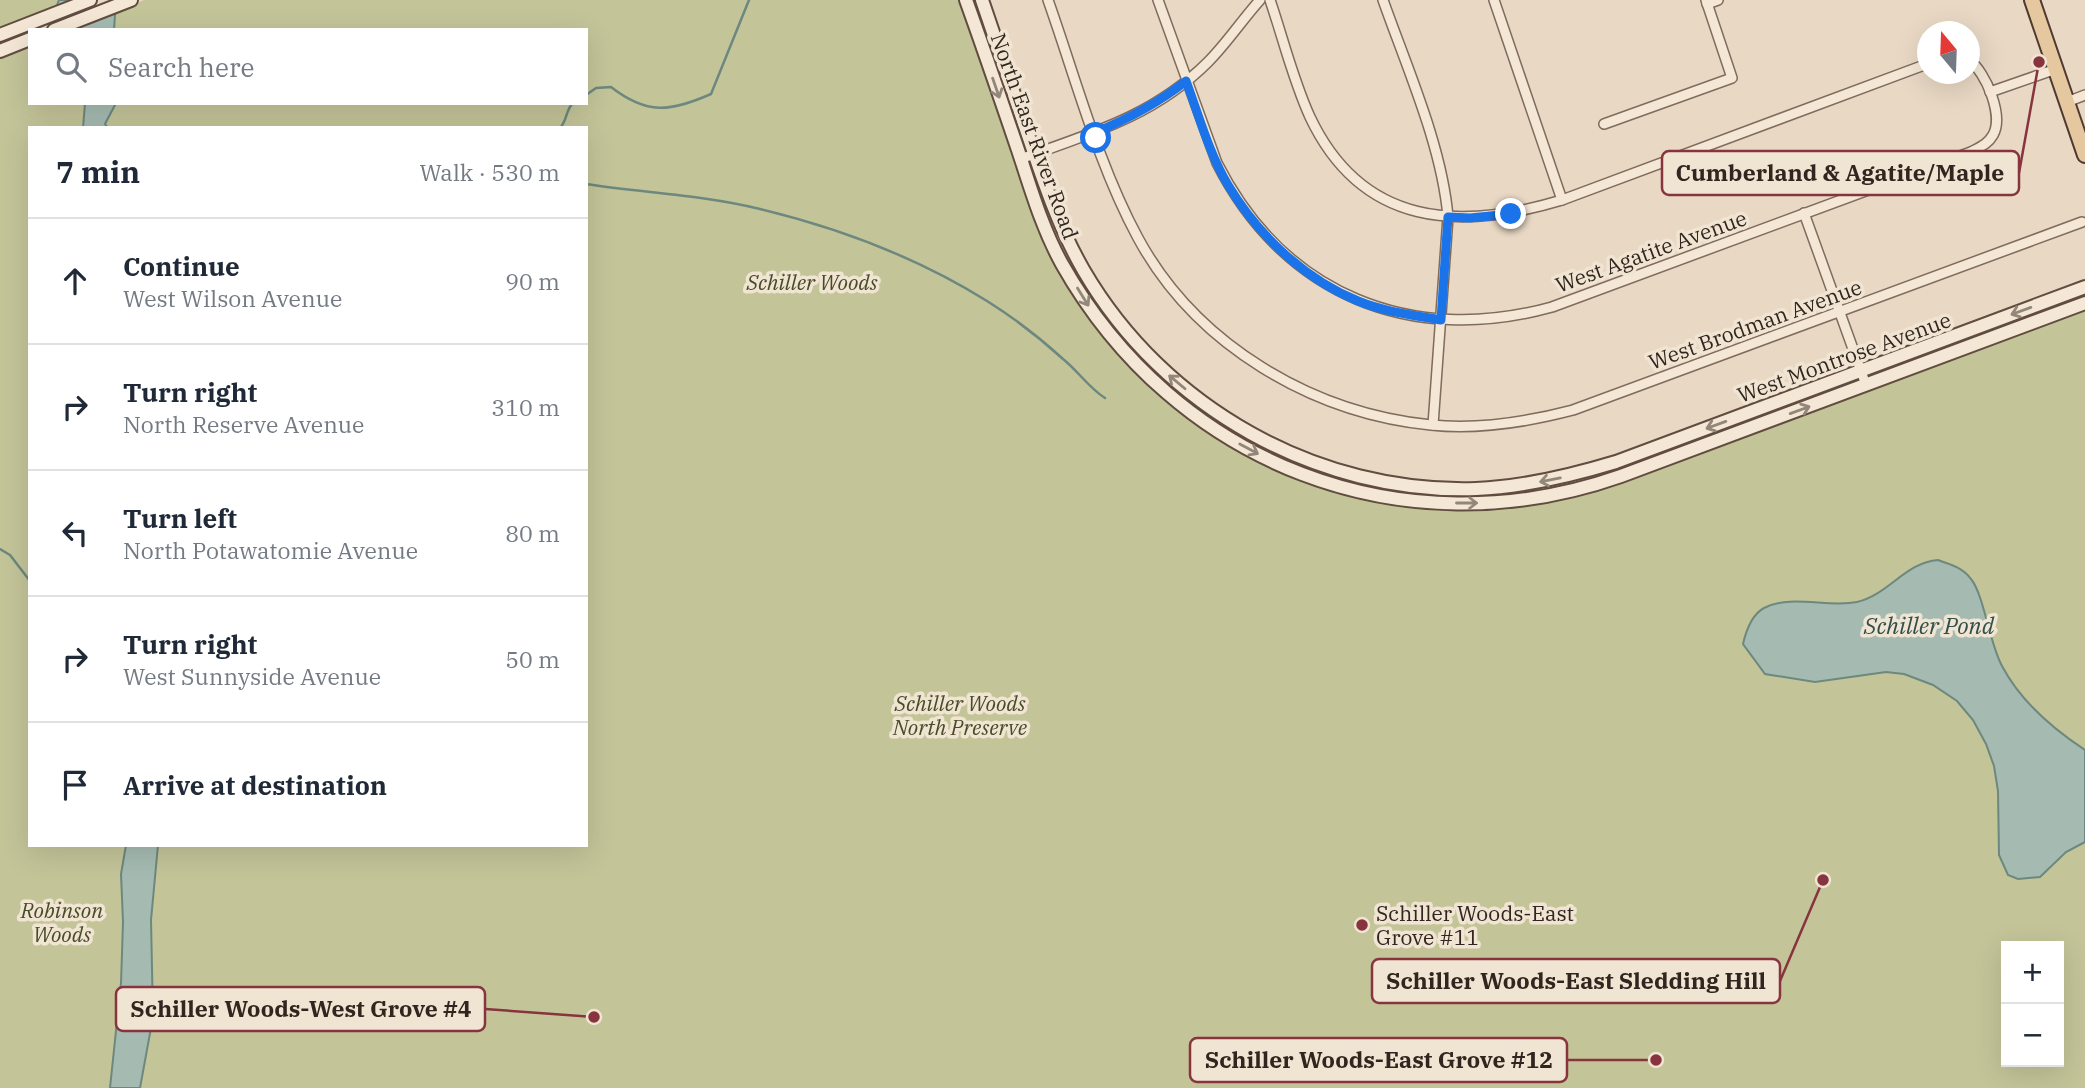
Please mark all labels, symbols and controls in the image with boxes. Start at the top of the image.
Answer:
north arrow [1917,21,1980,84]
search box [28,28,588,105]
street label: North East River Road [985,29,1085,243]
icon: search [52,48,90,86]
text: Search here [108,50,254,84]
one-way arrow [991,76,1003,98]
route start [1080,122,1111,153]
callout: Cumberland & Agatite/Maple [1662,151,2019,195]
text: 7 min [56,152,140,191]
text: Walk · 530 m [419,157,560,187]
text: Cumberland & Agatite/Maple [1676,157,2004,187]
route end [1495,198,1526,229]
street label: West Agatite Avenue [1552,203,1750,299]
text: Continue [123,249,240,283]
icon: ahead [56,262,94,300]
text: 90 m [505,266,560,296]
park label: Schiller Woods [745,268,878,296]
street label: West Brodman Avenue [1645,272,1865,376]
text: West Wilson Avenue [123,283,342,313]
one-way arrow [1076,287,1090,307]
street label: West Montrose Avenue [1733,305,1955,409]
one-way arrow [2011,306,2033,318]
one-way arrow [1169,374,1187,390]
text: Turn right [123,375,257,409]
icon: right [56,388,94,426]
text: 310 m [491,392,560,422]
one-way arrow [1788,402,1810,415]
text: North Reserve Avenue [123,409,364,439]
one-way arrow [1706,419,1727,432]
one-way arrow [1238,443,1258,457]
one-way arrow [1539,473,1562,487]
one-way arrow [1455,496,1478,510]
text: Turn left [123,501,237,535]
icon: left [56,514,94,552]
text: 80 m [505,518,560,548]
text: North Potawatomie Avenue [123,535,418,565]
water label: Schiller Pond [1863,610,1995,640]
text: Turn right [123,627,257,661]
icon: right [56,640,94,678]
text: 50 m [505,644,560,674]
text: West Sunnyside Avenue [123,661,381,691]
park label: Schiller Woods North Preserve [892,689,1028,741]
icon: arrive [56,766,94,804]
text: Arrive at destination [123,768,387,802]
park label: Robinson Woods [20,896,103,948]
place label: Schiller Woods-East Grove #11 [1376,899,1574,951]
marker: Schiller Woods-East Grove #11 [1354,917,1370,933]
map controls [2001,941,2064,1067]
button: + [2001,941,2064,1004]
callout: Schiller Woods-East Sledding Hill [1372,959,1780,1003]
text: Schiller Woods-East Sledding Hill [1386,965,1766,995]
callout: Schiller Woods-West Grove #4 [116,987,485,1031]
text: Schiller Woods-West Grove #4 [130,993,472,1023]
button: − [2001,1004,2064,1067]
callout: Schiller Woods-East Grove #12 [1190,1038,1567,1082]
text: Schiller Woods-East Grove #12 [1205,1044,1553,1074]

